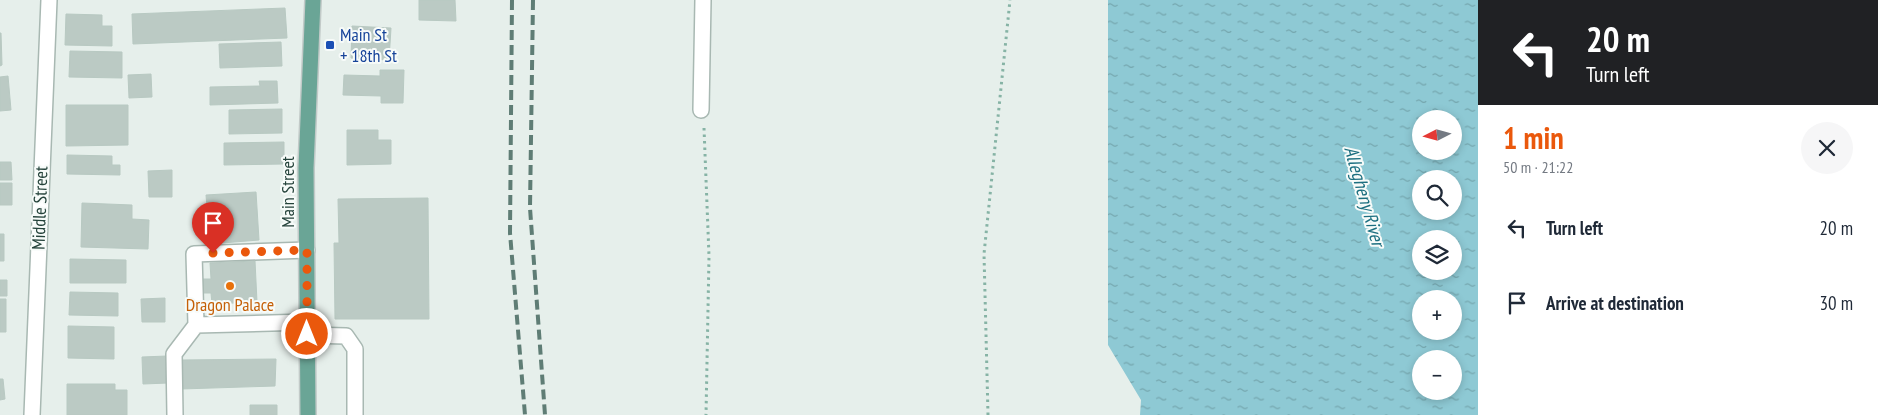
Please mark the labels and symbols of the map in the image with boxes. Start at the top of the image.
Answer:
place label: Main St + 18th St [340,23,397,67]
marker: Main St + 18th St [324,39,336,51]
north arrow [1412,110,1462,160]
water label: Allegheny River [1339,143,1391,251]
street label: Main Street [276,156,299,228]
street label: Middle Street [27,166,52,250]
pin [192,202,234,253]
marker: Dragon Palace [224,280,236,292]
place label: Dragon Palace [186,293,274,316]
position arrow [280,307,332,359]

